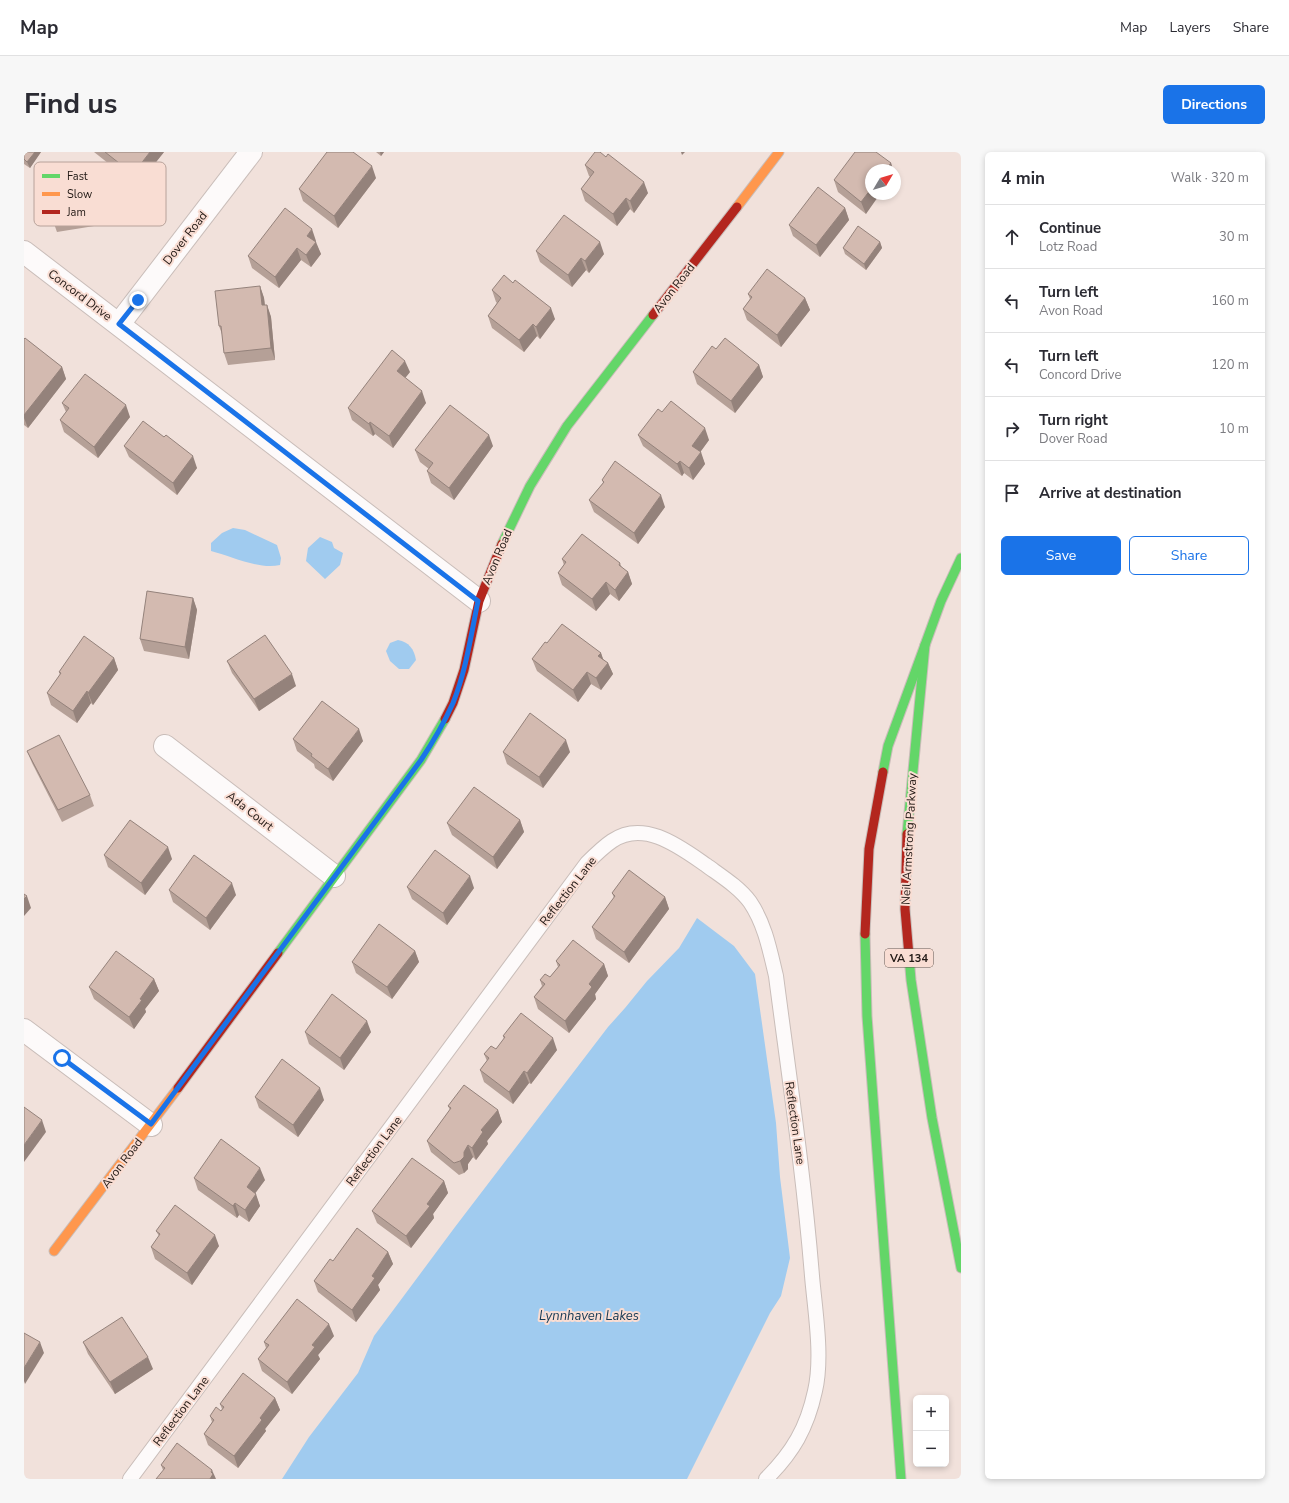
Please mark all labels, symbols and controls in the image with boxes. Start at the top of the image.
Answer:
text: Map [20,15,58,41]
text: Map [1120,18,1147,37]
text: Layers [1169,18,1211,37]
text: Share [1233,18,1269,37]
text: Find us [24,85,118,123]
button: Directions [1163,85,1265,124]
legend [34,162,166,226]
north arrow [865,164,901,200]
text: 4 min [1001,167,1045,190]
text: Fast [67,169,88,184]
text: Walk · 320 m [1171,169,1249,187]
text: Slow [67,187,92,202]
text: Jam [66,205,86,220]
street label: Dover Road [159,208,211,268]
text: Continue [1039,218,1101,238]
icon: ahead [1001,226,1023,248]
text: 30 m [1219,228,1249,246]
text: Lotz Road [1039,238,1097,256]
street label: Avon Road [650,260,698,316]
street label: Concord Drive [45,266,115,324]
text: Turn left [1039,282,1098,302]
icon: left [1001,290,1023,312]
route end [129,291,147,309]
text: 160 m [1211,292,1249,310]
text: Avon Road [1039,302,1103,320]
text: Turn left [1039,346,1098,366]
icon: left [1001,354,1023,376]
text: 120 m [1211,356,1249,374]
text: Concord Drive [1039,366,1121,384]
text: Turn right [1039,410,1108,430]
icon: right [1001,418,1023,440]
text: 10 m [1219,420,1249,438]
text: Dover Road [1039,430,1108,448]
icon: arrive [1001,482,1023,504]
text: Arrive at destination [1039,483,1182,503]
street label: Avon Road [478,527,516,587]
button: Save [1001,536,1121,575]
button: Share [1129,536,1249,575]
street label: Neil Armstrong Parkway [898,772,920,905]
street label: Ada Court [223,788,277,835]
street label: Reflection Lane [536,853,600,929]
road number: VA 134 [885,949,933,967]
route start [53,1049,71,1067]
street label: Reflection Lane [781,1081,809,1165]
street label: Reflection Lane [343,1113,405,1189]
street label: Avon Road [98,1135,146,1191]
water label: Lynnhaven Lakes [539,1307,639,1325]
street label: Reflection Lane [150,1373,212,1449]
map controls [913,1395,949,1467]
button: + [913,1395,949,1431]
button: − [913,1431,949,1467]

